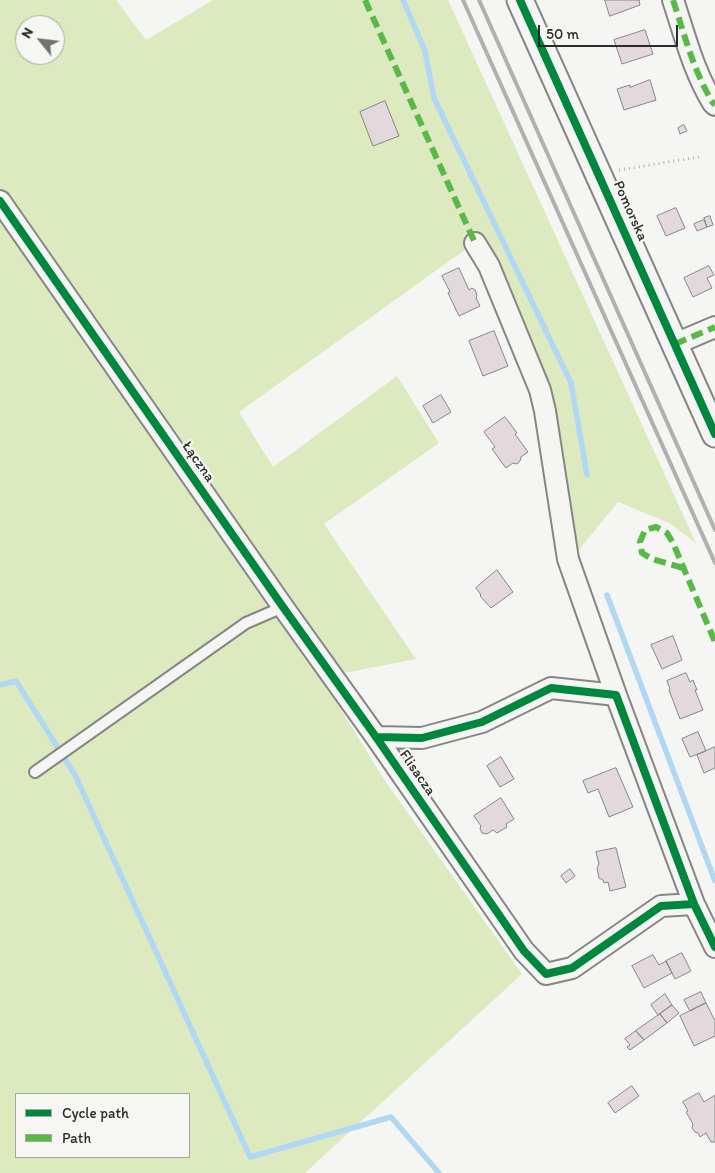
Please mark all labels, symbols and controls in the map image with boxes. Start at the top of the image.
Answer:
north arrow [15,15,65,65]
scale bar [540,15,680,47]
text: N [18,25,37,41]
text: 50 m [546,25,579,43]
street label: Pomorska [609,178,651,244]
street label: Łączna [177,438,219,486]
street label: Flisacza [395,747,439,799]
legend [15,1093,190,1158]
text: Cycle path [62,1104,129,1122]
text: Path [62,1129,91,1147]

